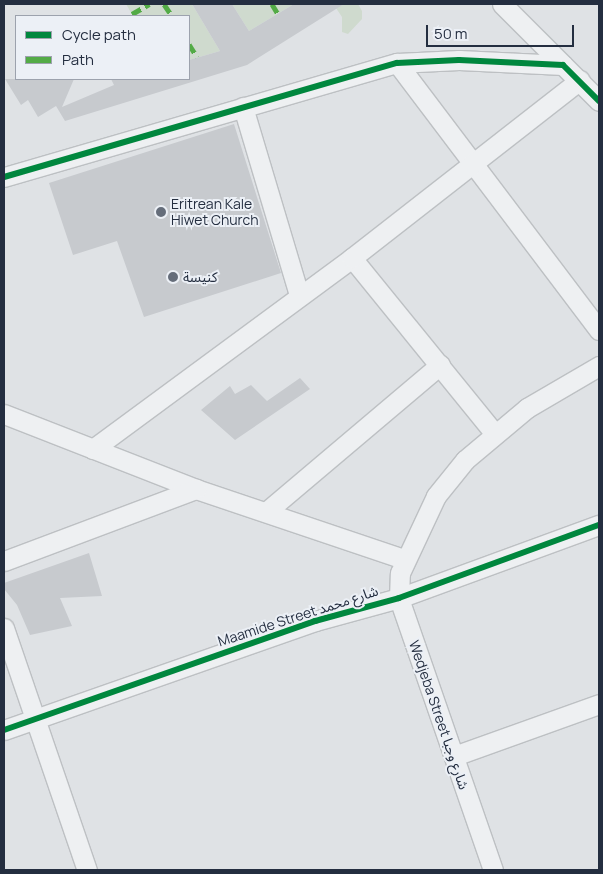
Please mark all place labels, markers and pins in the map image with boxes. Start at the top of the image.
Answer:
place label: Eritrean Kale Hiwet Church [171,196,259,228]
marker: Eritrean Kale Hiwet Church [155,206,167,218]
place label: كنيسة [183,269,217,285]
marker: كنيسة [167,271,179,283]

